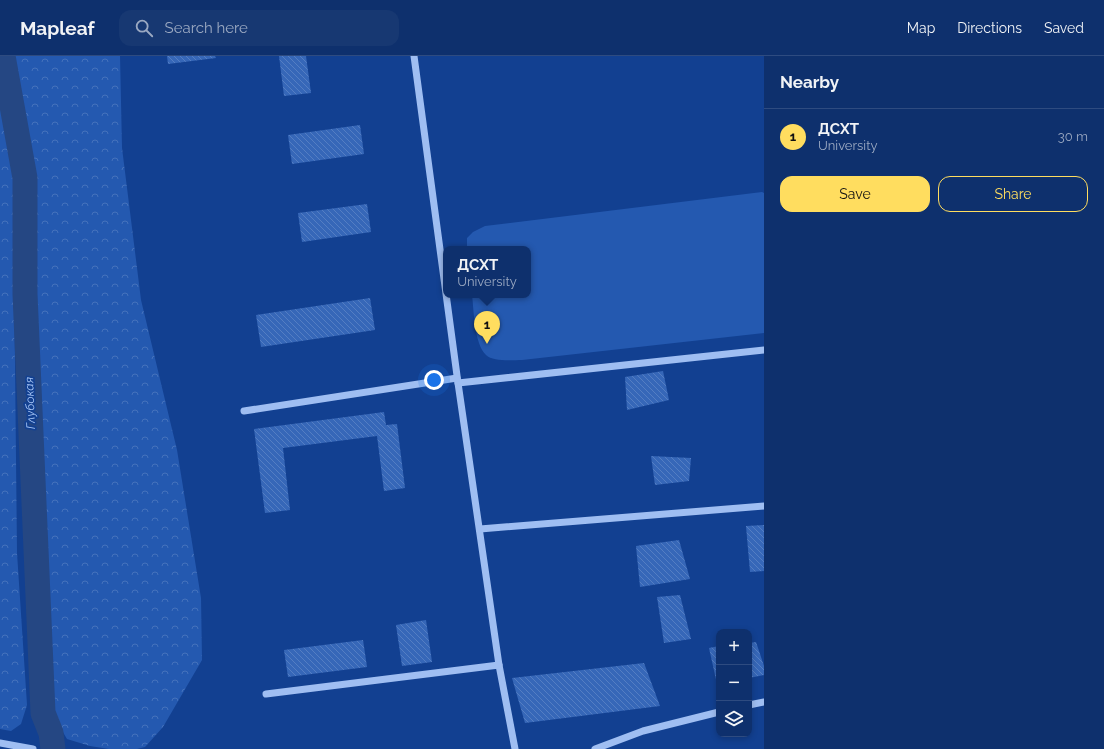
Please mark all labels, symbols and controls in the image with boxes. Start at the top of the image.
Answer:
search box [119,10,399,46]
text: Mapleaf [20,17,95,39]
icon: search [133,17,155,39]
text: Search here [165,19,248,37]
text: Map [907,20,935,36]
text: Directions [957,20,1022,36]
text: Saved [1044,20,1084,36]
text: Nearby [780,72,839,92]
text: ДСХТ [818,120,859,138]
text: 1 [790,129,796,144]
text: 30 m [1058,129,1088,144]
text: University [818,138,878,153]
button: Save [780,176,930,212]
button: Share [938,176,1088,212]
popup [443,246,531,298]
text: ДСХТ [457,256,498,274]
text: University [457,274,517,289]
pin: 1 [474,311,500,344]
your location [424,370,444,390]
water label: Глубокая [22,376,38,429]
map controls [716,629,752,737]
button: + [716,629,752,665]
button: − [716,665,752,701]
button: layers [716,701,752,737]

